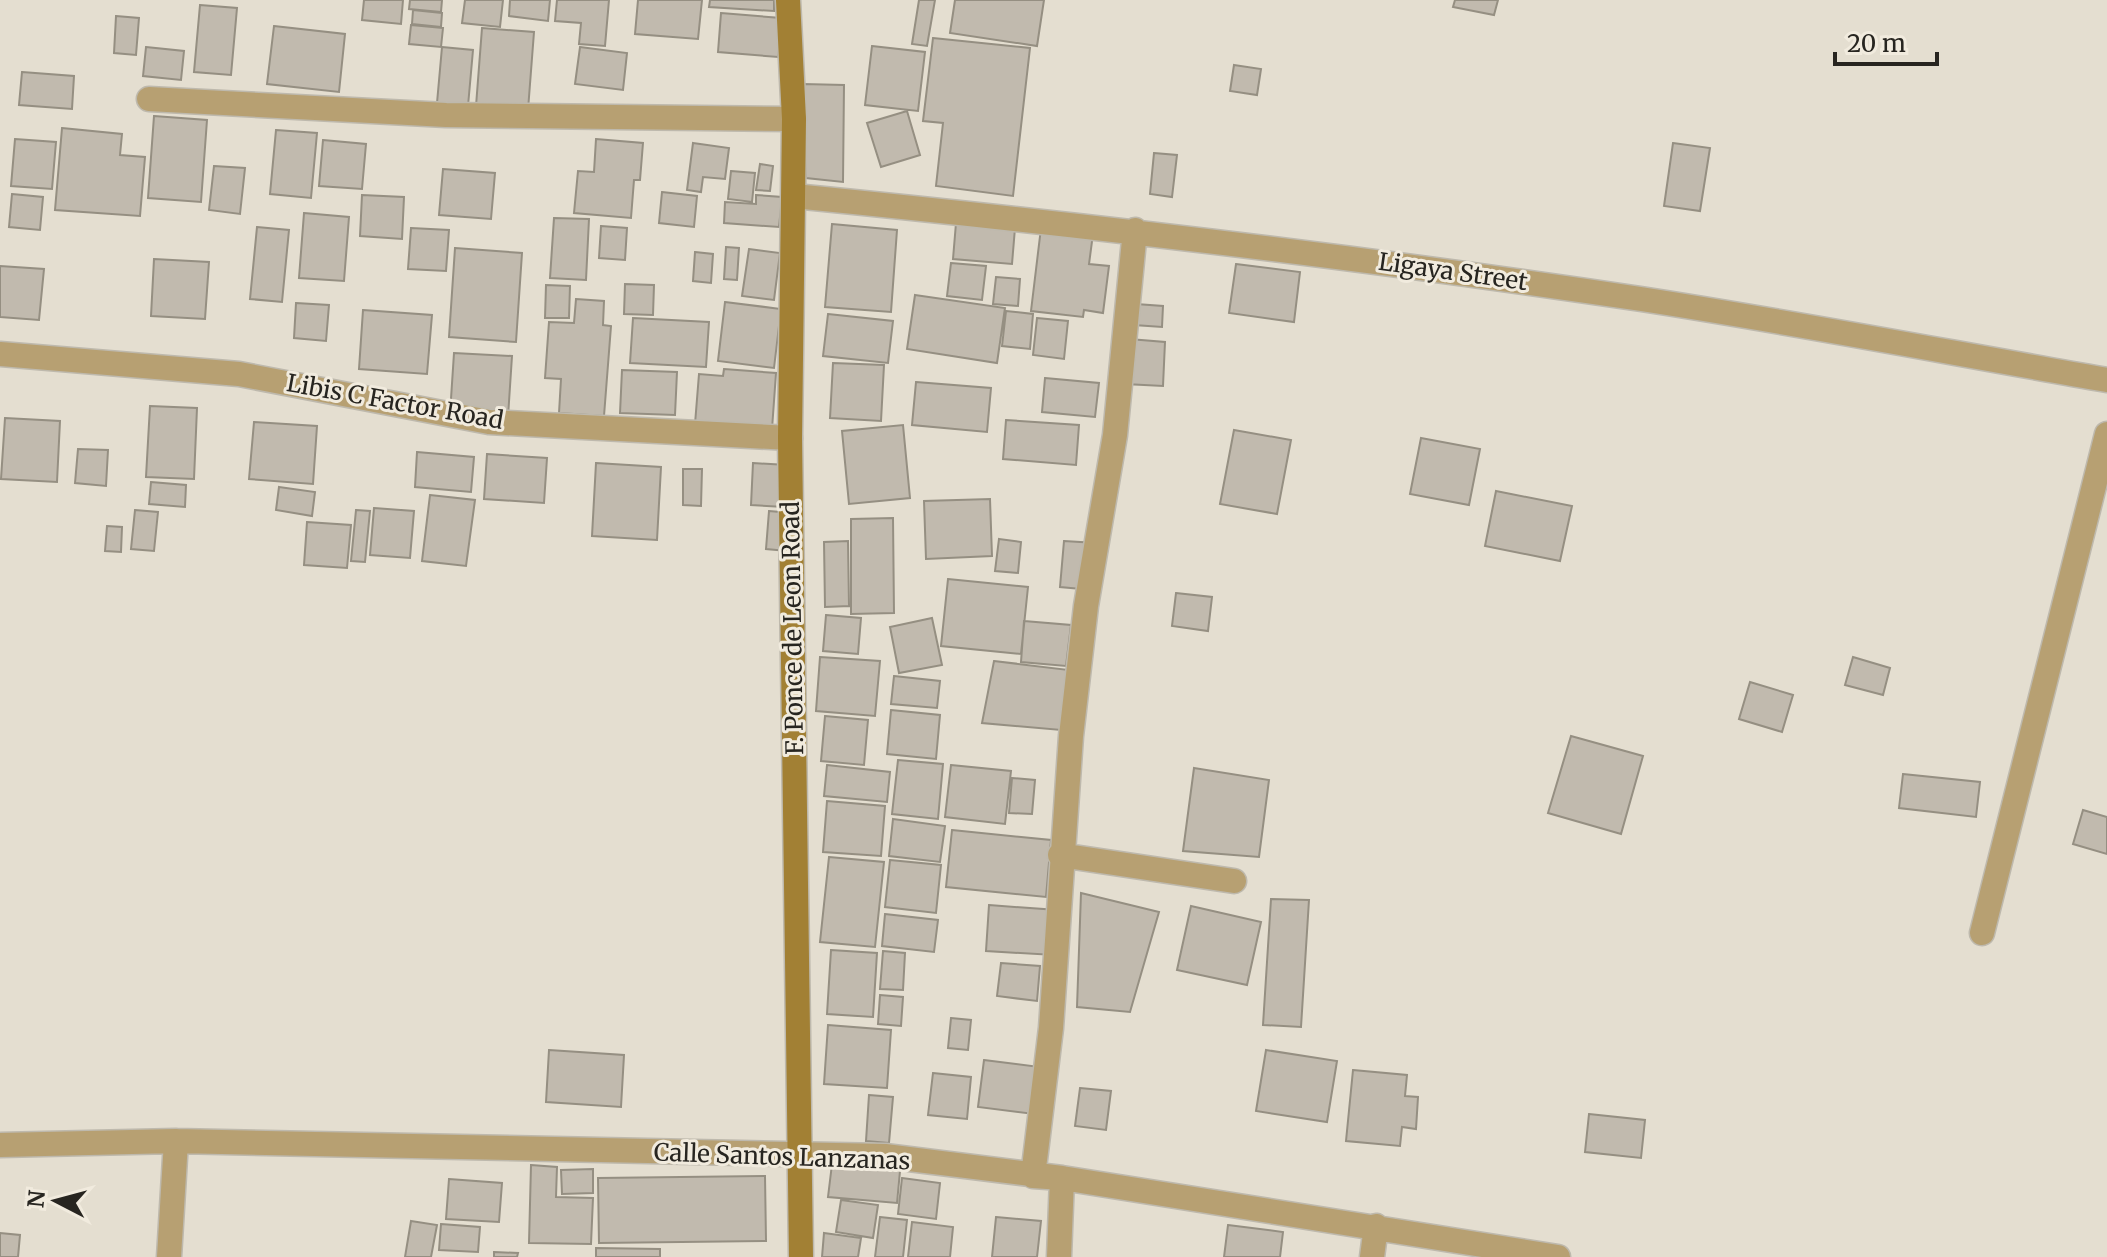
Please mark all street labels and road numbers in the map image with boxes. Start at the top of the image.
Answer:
street label: Ligaya Street [1377,246,1530,297]
street label: Libis C Factor Road [284,367,506,436]
street label: F. Ponce de Leon Road [775,501,810,755]
street label: Calle Santos Lanzanas [653,1137,911,1176]

